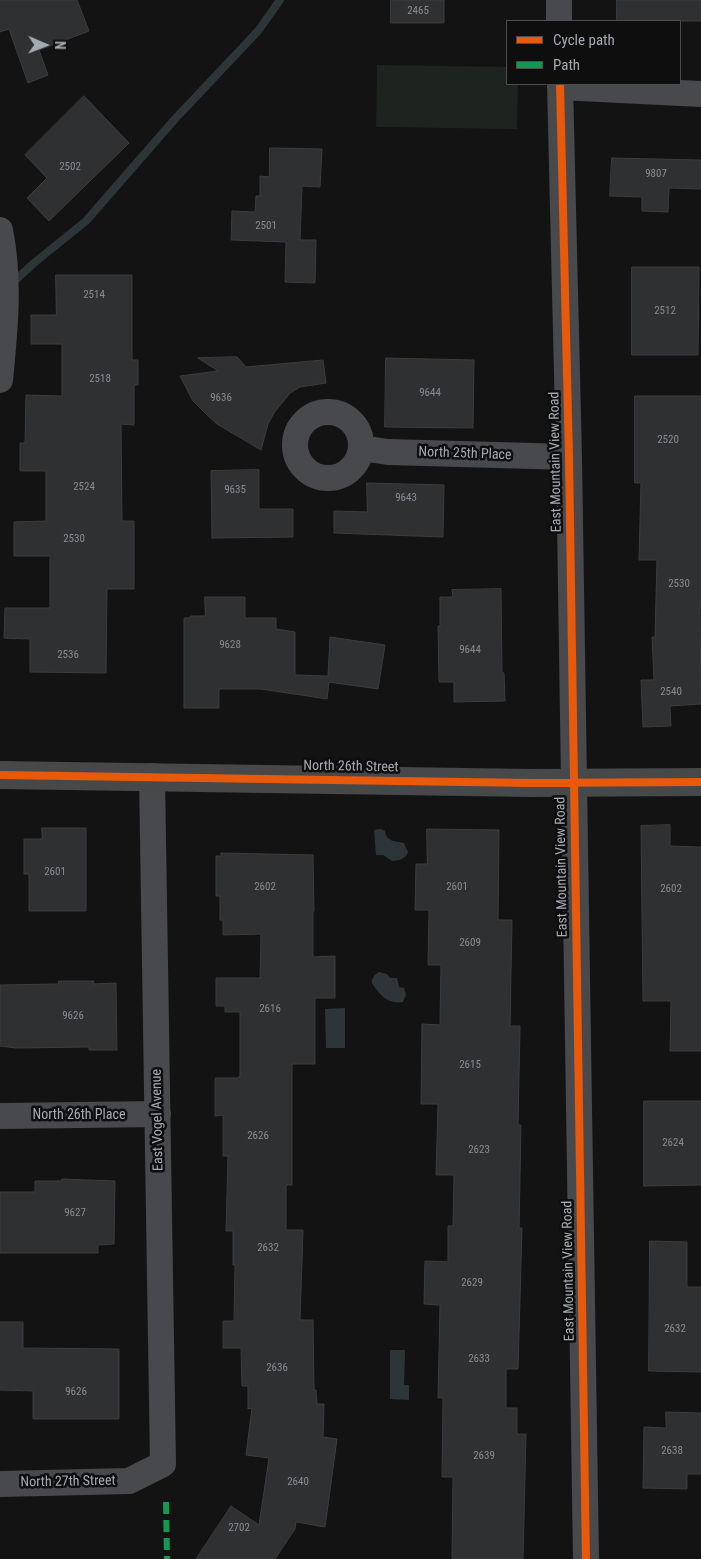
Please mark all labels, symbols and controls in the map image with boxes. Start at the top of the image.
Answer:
house number: 2465 [407,4,429,18]
north arrow [20,20,70,70]
legend [506,20,681,85]
text: Cycle path [553,31,615,49]
text: N [52,41,68,50]
text: Path [553,56,580,74]
house number: 2502 [59,160,81,174]
house number: 9807 [645,167,667,181]
house number: 2501 [255,219,277,233]
house number: 2514 [83,288,105,302]
house number: 2512 [654,304,676,318]
house number: 2518 [89,372,111,386]
house number: 9644 [419,386,441,400]
house number: 9636 [210,391,232,405]
street label: East Mountain View Road [546,392,566,532]
house number: 2520 [657,433,679,447]
street label: North 25th Place [418,444,512,464]
house number: 2524 [73,480,95,494]
house number: 9635 [224,483,246,497]
house number: 9643 [395,491,417,505]
house number: 2530 [63,532,85,546]
house number: 2530 [668,577,690,591]
house number: 9628 [219,638,241,652]
house number: 9644 [459,643,481,657]
house number: 2536 [57,648,79,662]
house number: 2540 [660,685,682,699]
street label: North 26th Street [303,758,399,776]
street label: East Mountain View Road [552,797,572,937]
house number: 2601 [44,865,66,879]
house number: 2602 [254,880,276,894]
house number: 2601 [446,880,468,894]
house number: 2602 [660,882,682,896]
house number: 2609 [459,936,481,950]
house number: 2616 [259,1002,281,1016]
house number: 9626 [62,1009,84,1023]
house number: 2615 [459,1058,481,1072]
street label: East Vogel Avenue [149,1069,167,1171]
street label: North 26th Place [32,1107,126,1123]
house number: 2626 [247,1129,269,1143]
house number: 2624 [662,1136,684,1150]
house number: 2623 [468,1143,490,1157]
street label: East Mountain View Road [559,1201,579,1341]
house number: 9627 [64,1206,86,1220]
house number: 2632 [257,1241,279,1255]
house number: 2629 [461,1276,483,1290]
house number: 2632 [664,1322,686,1336]
house number: 2633 [468,1352,490,1366]
house number: 2636 [266,1361,288,1375]
house number: 9626 [65,1385,87,1399]
house number: 2638 [661,1444,683,1458]
house number: 2639 [473,1449,495,1463]
street label: North 27th Street [20,1473,116,1491]
house number: 2640 [287,1475,309,1489]
house number: 2702 [228,1521,250,1535]

